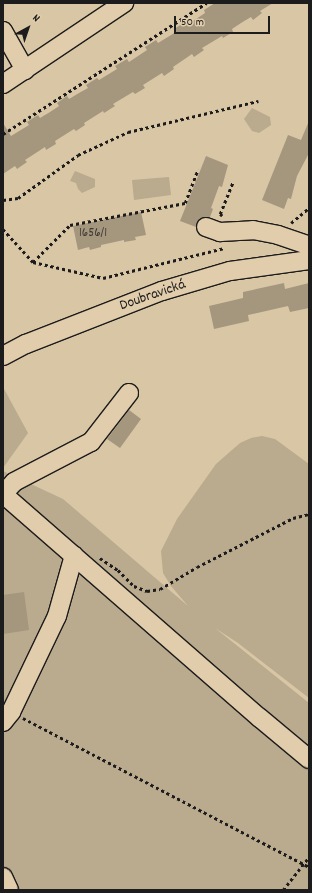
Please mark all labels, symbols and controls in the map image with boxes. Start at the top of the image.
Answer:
north arrow [8,8,48,48]
scale bar [176,8,272,34]
text: N [28,11,43,27]
text: 50 m [181,14,204,31]
house number: 1656/1 [79,226,107,242]
street label: Doubravická [118,276,188,316]

